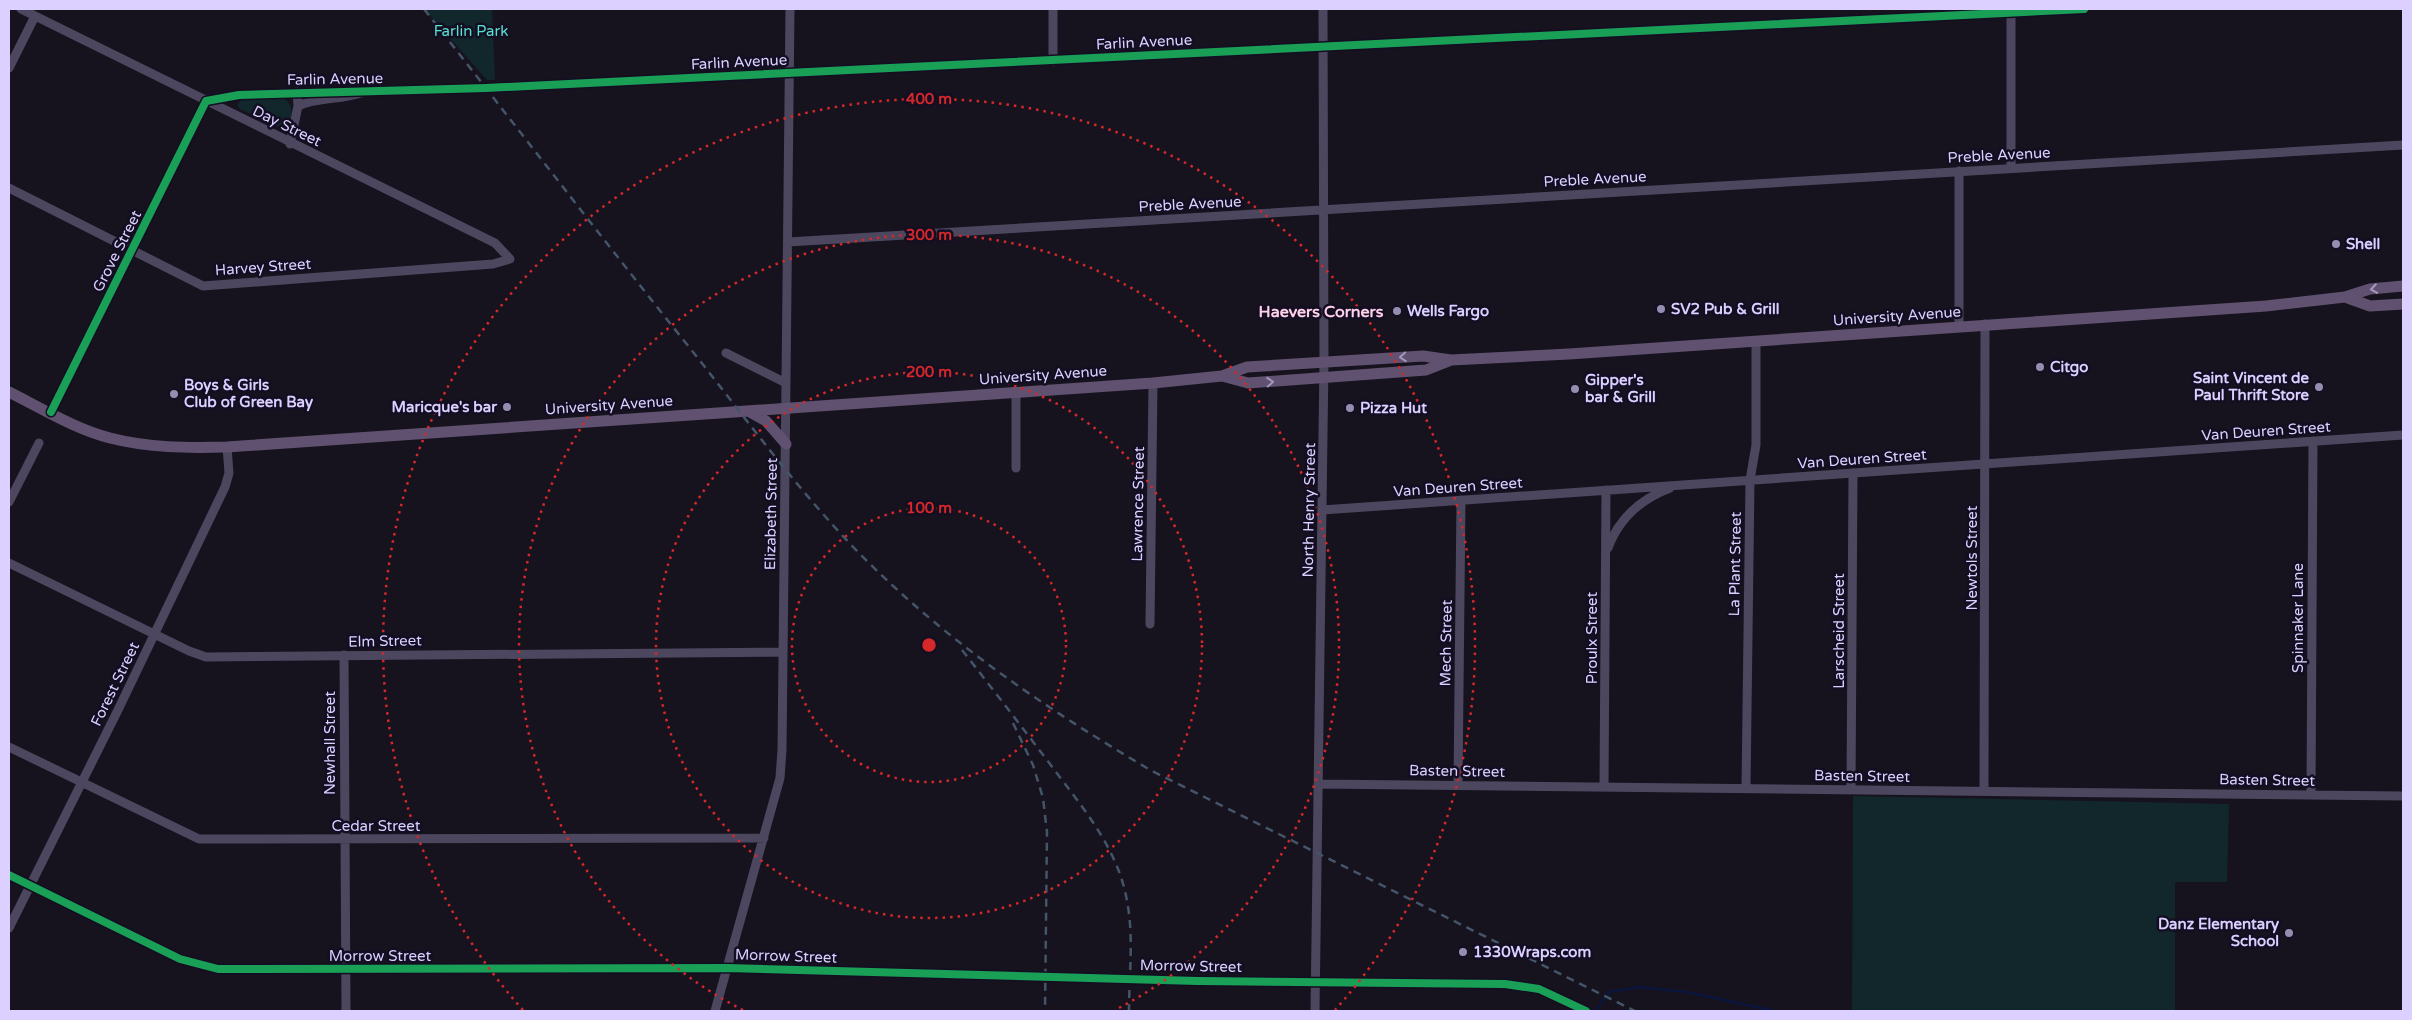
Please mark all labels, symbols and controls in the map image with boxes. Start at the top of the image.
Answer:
park label: Farlin Park [434,22,508,40]
street label: Farlin Avenue [1095,30,1193,54]
street label: Farlin Avenue [690,50,788,74]
street label: Farlin Avenue [287,69,383,89]
text: 400 m [906,90,952,108]
street label: Day Street [250,102,325,150]
street label: Preble Avenue [1947,143,2051,167]
street label: Preble Avenue [1543,167,1647,191]
street label: Preble Avenue [1138,192,1242,216]
street label: Grove Street [89,207,145,295]
text: 300 m [906,226,952,244]
place label: Shell [2346,235,2380,253]
marker: Shell [2330,238,2342,250]
street label: Harvey Street [214,255,312,279]
one-way arrow [2369,283,2377,294]
place label: SV2 Pub & Grill [1671,300,1780,318]
district label: Haevers Corners [1259,302,1384,322]
place label: Wells Fargo [1407,302,1489,321]
marker: SV2 Pub & Grill [1655,303,1667,315]
street label: University Avenue [1832,303,1962,329]
marker: Wells Fargo [1391,305,1403,317]
one-way arrow [1398,351,1406,362]
place label: Citgo [2050,358,2088,377]
marker: Citgo [2034,361,2046,373]
street label: University Avenue [978,362,1108,388]
text: 200 m [906,363,952,381]
place label: Saint Vincent de Paul Thrift Store [2193,369,2310,404]
place label: Gipper's bar & Grill [1585,371,1656,406]
place label: Boys & Girls Club of Green Bay [184,376,313,412]
one-way arrow [1266,376,1274,387]
marker: Saint Vincent de Paul Thrift Store [2313,381,2325,393]
marker: Gipper's bar & Grill [1569,383,1581,395]
marker: Boys & Girls Club of Green Bay [168,388,180,400]
street label: University Avenue [544,392,674,418]
place label: Maricque's bar [392,398,497,417]
place label: Pizza Hut [1360,399,1427,417]
marker: Maricque's bar [501,401,513,413]
marker: Pizza Hut [1344,402,1356,414]
street label: Van Deuren Street [2201,417,2332,444]
street label: North Henry Street [1299,442,1319,578]
street label: Van Deuren Street [1797,445,1928,472]
street label: Lawrence Street [1128,446,1148,562]
street label: Elizabeth Street [761,457,781,570]
street label: Van Deuren Street [1393,473,1524,500]
text: 100 m [906,499,952,517]
street label: Newtols Street [1963,505,1981,610]
street label: La Plant Street [1725,511,1745,616]
street label: Spinnaker Lane [2289,563,2307,673]
street label: Larscheid Street [1830,573,1848,689]
street label: Proulx Street [1583,592,1601,684]
street label: Mech Street [1436,599,1456,686]
street label: Elm Street [348,631,422,651]
centre of rings [920,636,938,654]
street label: Forest Street [87,639,143,729]
street label: Newhall Street [321,691,339,795]
street label: Basten Street [1409,761,1505,781]
street label: Basten Street [1814,766,1910,786]
street label: Basten Street [2219,770,2315,790]
street label: Cedar Street [331,817,421,835]
place label: Danz Elementary School [2158,915,2279,950]
marker: Danz Elementary School [2283,927,2295,939]
place label: 1330Wraps.com [1473,943,1591,962]
street label: Morrow Street [735,945,838,967]
marker: 1330Wraps.com [1457,946,1469,958]
street label: Morrow Street [329,947,431,965]
street label: Morrow Street [1140,956,1243,976]

